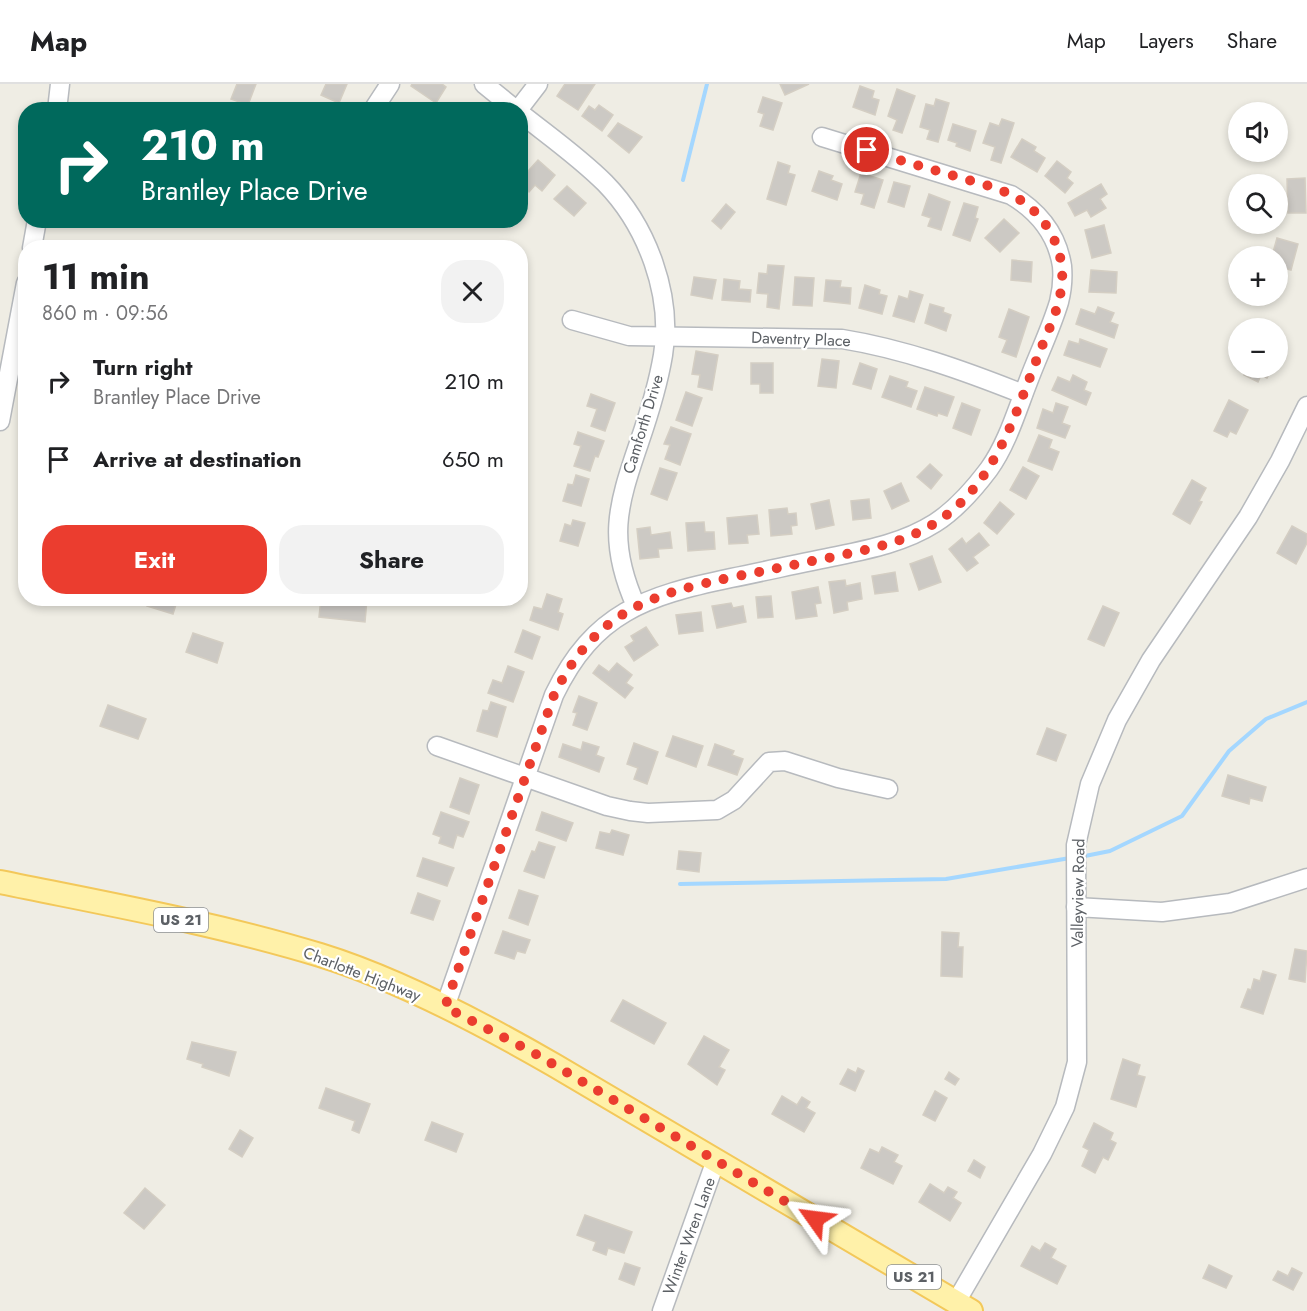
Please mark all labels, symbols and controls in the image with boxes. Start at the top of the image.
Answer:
text: Map [30,21,87,62]
text: Map [1067,26,1106,56]
text: Layers [1139,26,1194,56]
text: Share [1227,26,1277,56]
map controls [1228,102,1288,378]
button: sound [1228,102,1288,162]
text: 210 m [141,115,265,176]
pin [841,124,892,175]
icon: right [42,126,120,204]
icon: arrive [850,133,883,166]
text: Brantley Place Drive [141,171,368,210]
button: search [1228,174,1288,234]
button: + [1228,246,1288,306]
text: 11 min [42,250,150,302]
button: close [441,260,504,323]
text: 860 m · 09:56 [42,299,168,328]
button: − [1228,318,1288,378]
street label: Daventry Place [751,326,851,352]
text: Turn right [93,351,193,383]
icon: right [42,365,75,398]
text: 210 m [445,365,504,397]
street label: Camforth Drive [617,372,669,476]
text: Brantley Place Drive [93,383,261,412]
icon: arrive [42,443,75,476]
text: Arrive at destination [93,443,302,475]
text: 650 m [442,443,504,475]
button: Exit [42,525,267,594]
button: Share [279,525,504,594]
street label: Valleyview Road [1066,838,1090,948]
road number: US 21 [154,908,208,932]
street label: Charlotte Highway [300,941,425,1007]
street label: Winter Wren Lane [657,1174,721,1298]
position arrow [783,1187,847,1251]
road number: US 21 [887,1265,941,1289]

